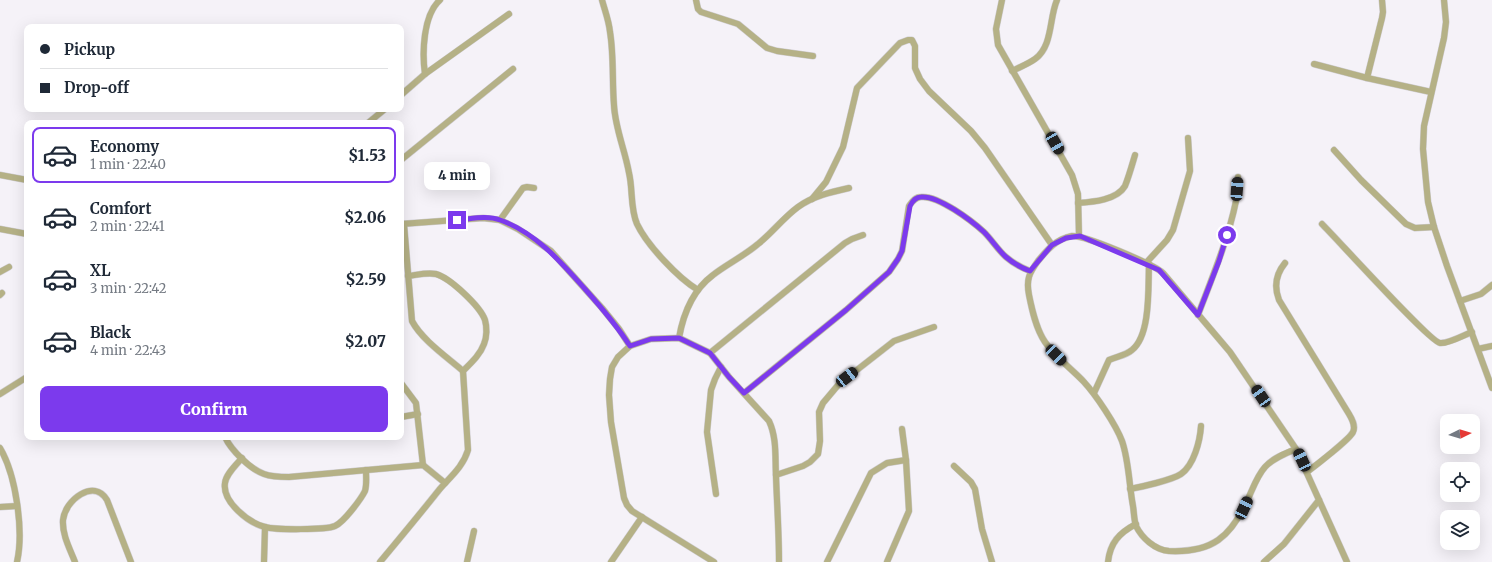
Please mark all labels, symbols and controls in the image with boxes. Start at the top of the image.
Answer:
text: Pickup [64,40,115,59]
text: Drop-off [64,78,129,97]
car [1044,130,1066,156]
icon: car [42,137,78,173]
text: Economy [90,137,159,156]
text: $1.53 [348,146,386,165]
text: 1 min · 22:40 [90,156,166,173]
callout: 4 min [424,162,490,190]
text: 4 min [438,167,476,184]
car [1230,177,1244,201]
icon: car [42,199,78,235]
text: Comfort [90,199,151,218]
text: $2.06 [344,208,386,227]
route end [448,211,466,229]
text: 2 min · 22:41 [90,218,165,235]
route start [1218,226,1236,244]
icon: car [42,261,78,297]
text: XL [90,261,111,280]
text: $2.59 [346,270,386,289]
text: 3 min · 22:42 [90,280,166,297]
icon: car [42,323,78,359]
text: Black [90,323,131,342]
text: $2.07 [345,332,386,351]
text: 4 min · 22:43 [90,342,166,359]
car [1043,342,1069,368]
car [834,365,860,389]
car [1249,383,1273,409]
button: Confirm [40,386,388,432]
north arrow [1440,414,1480,454]
map controls [1440,414,1480,550]
car [1291,447,1313,473]
button: locate [1440,462,1480,502]
car [1233,495,1255,521]
button: layers [1440,510,1480,550]

